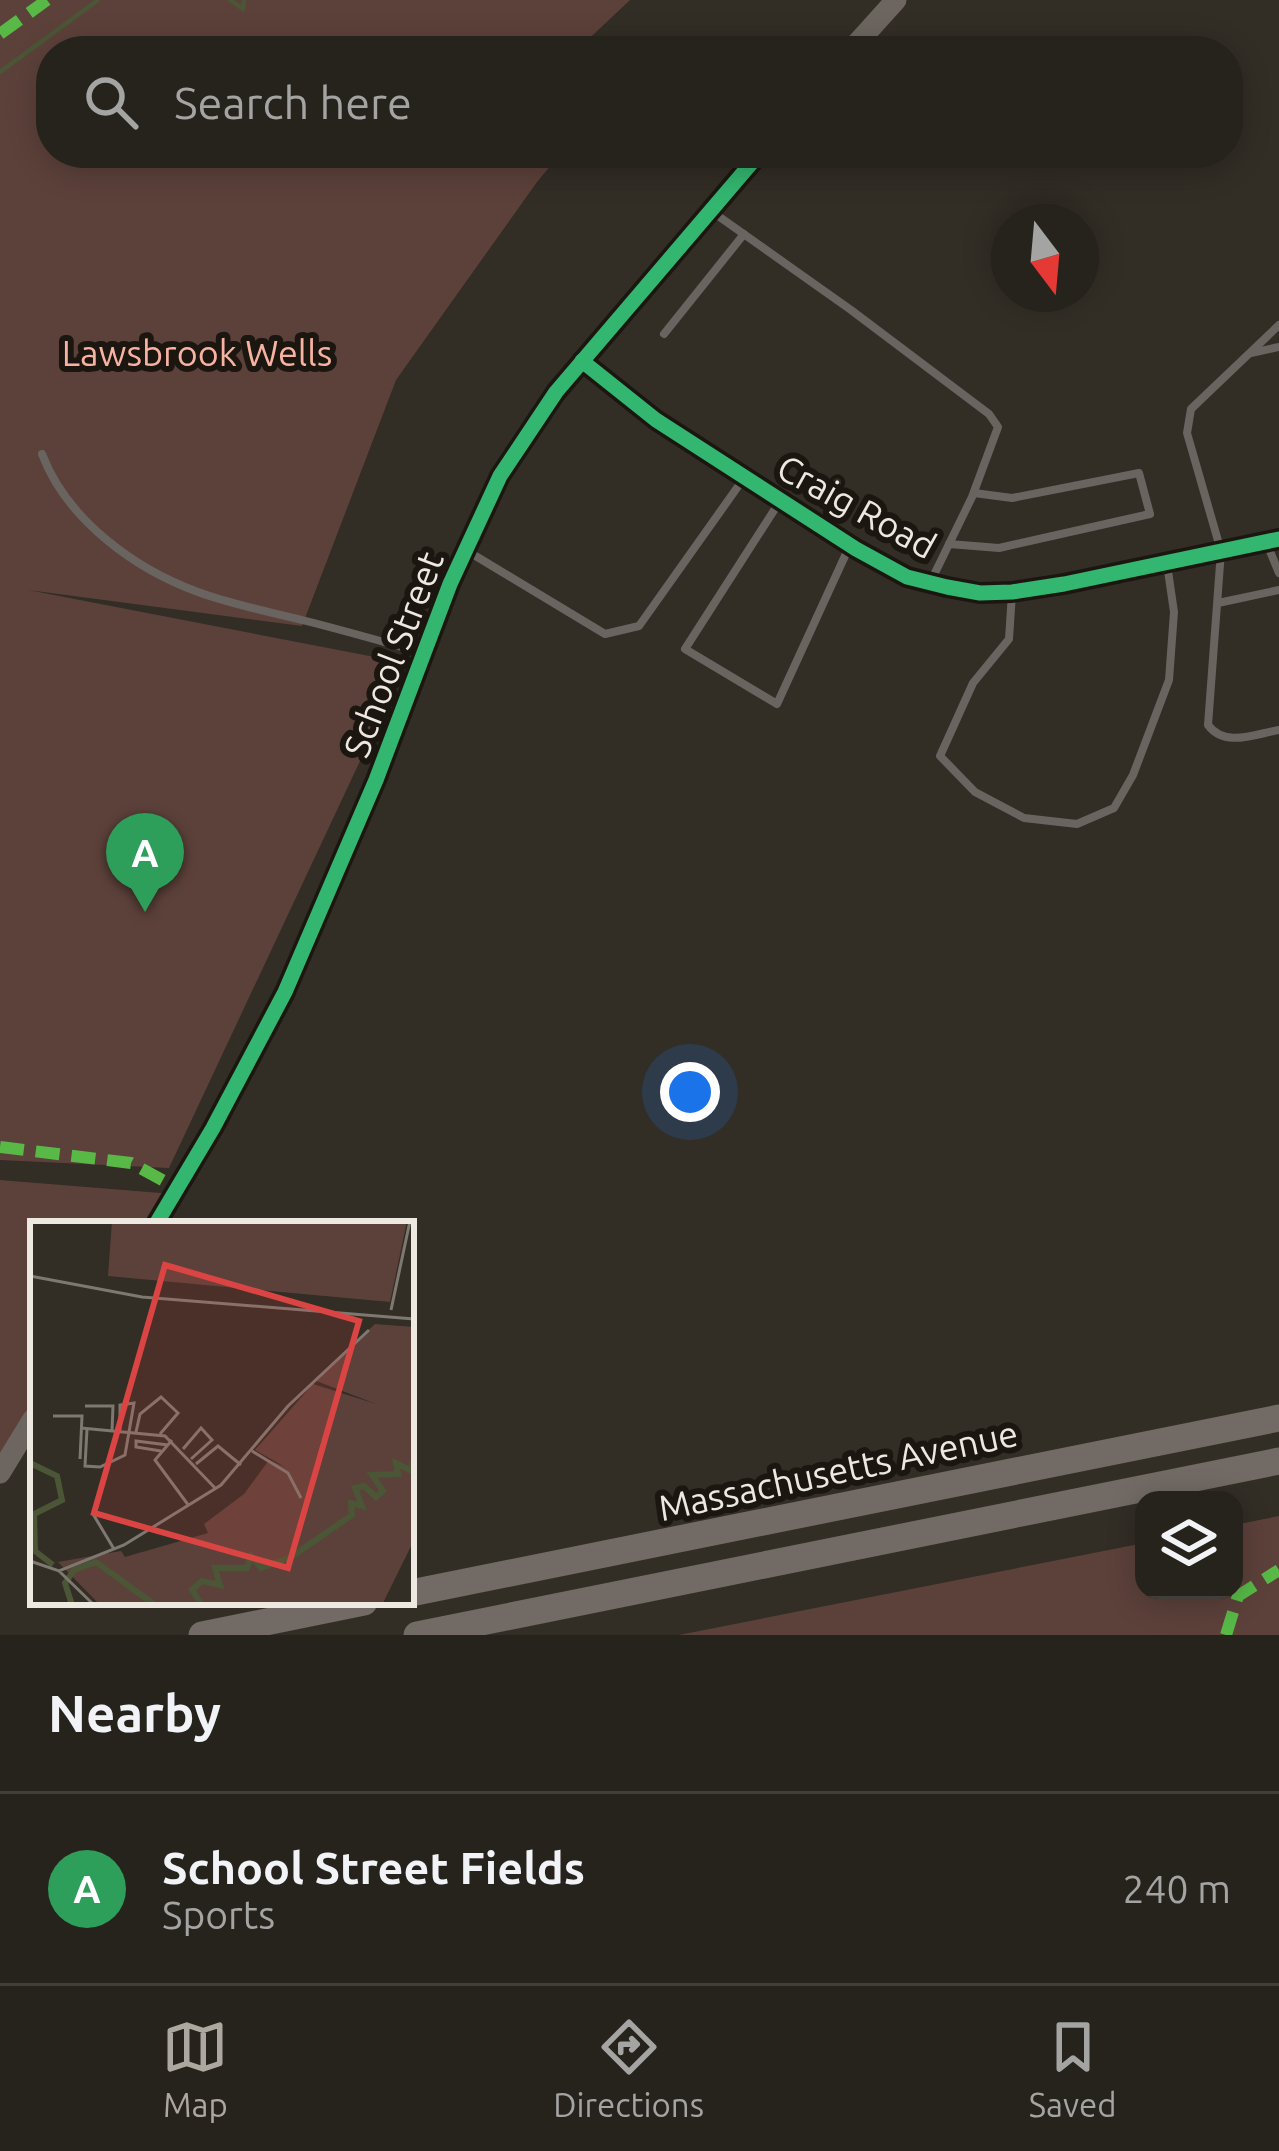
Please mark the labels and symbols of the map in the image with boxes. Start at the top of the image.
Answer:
north arrow [991,204,1099,312]
park label: Lawsbrook Wells [62,332,332,373]
street label: Craig Road [771,446,943,566]
street label: School Street [335,546,451,762]
pin: A [106,813,184,912]
your location [660,1062,720,1122]
inset map [30,1221,414,1605]
street label: Massachusetts Avenue [655,1412,1021,1528]

